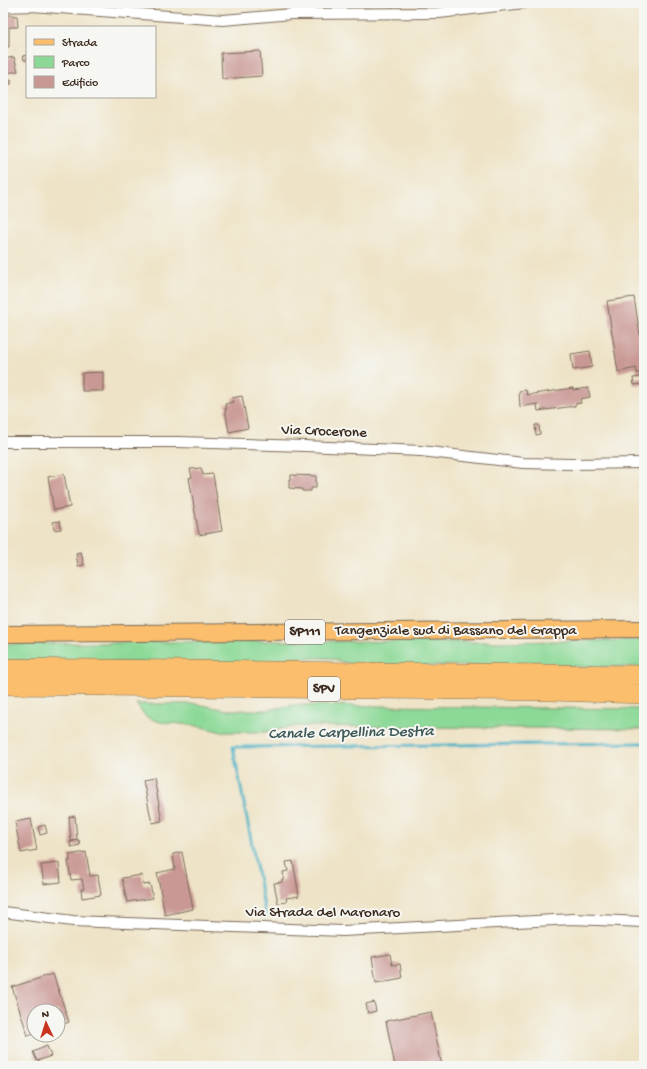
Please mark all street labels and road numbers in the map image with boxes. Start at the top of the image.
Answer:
street label: Via Crocerone [280,421,367,442]
road number: SP111 [285,620,325,644]
street label: Tangenziale sud di Bassano del Grappa [334,622,577,640]
road number: SPV [308,677,340,701]
street label: Via Strada del Maronaro [245,904,401,922]

